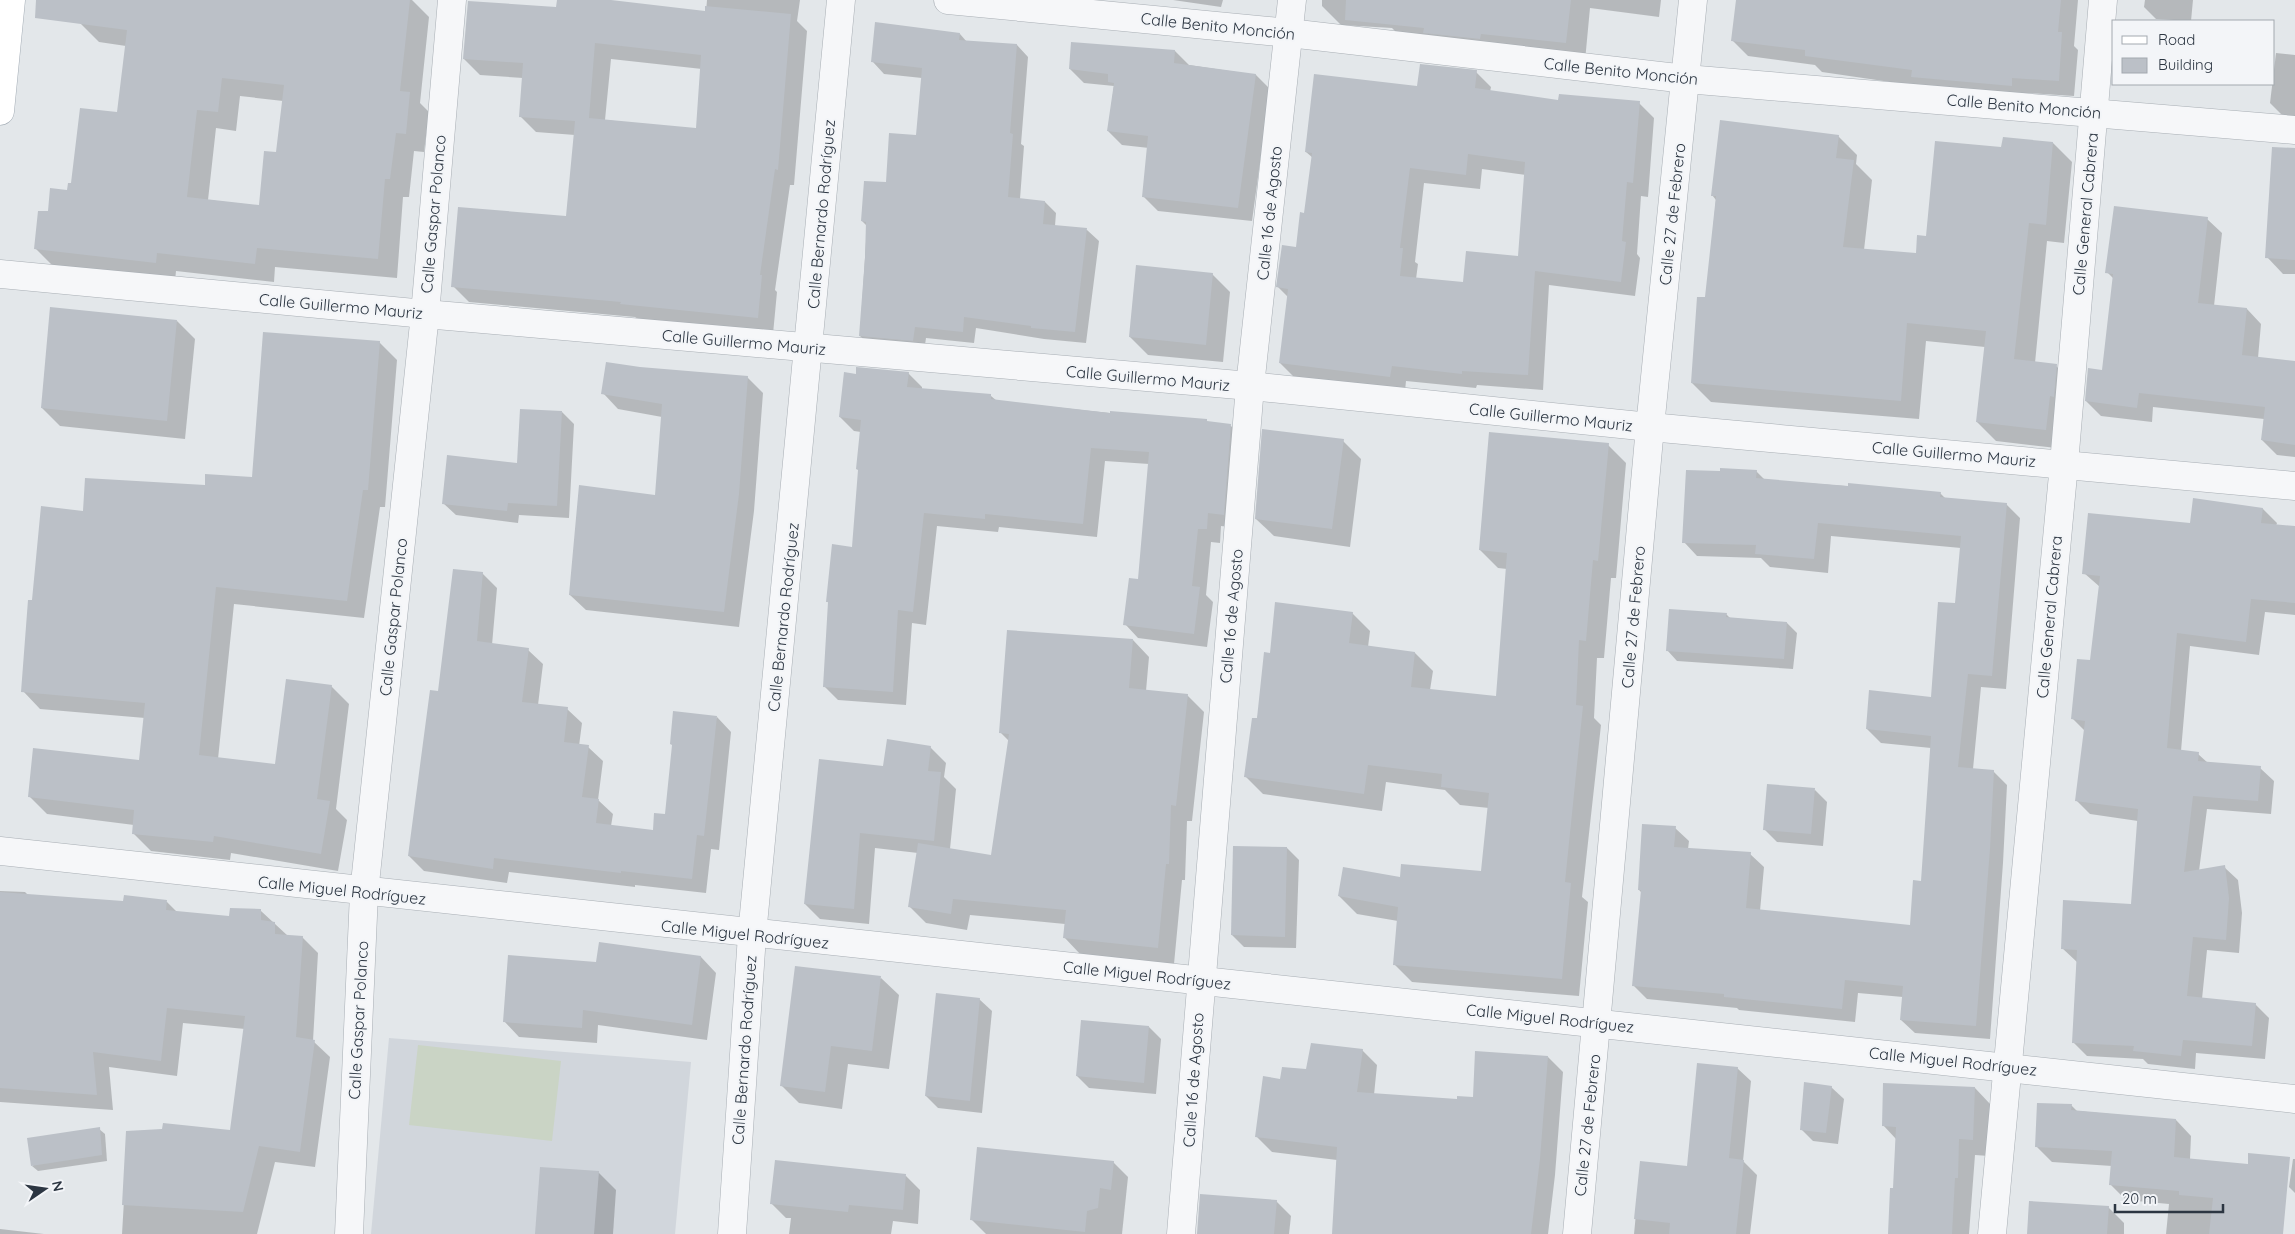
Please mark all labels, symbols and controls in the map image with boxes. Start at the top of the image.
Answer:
street label: Calle Benito Monción [1140,8,1296,44]
legend [2112,20,2275,85]
text: Road [2158,30,2195,49]
street label: Calle Benito Monción [1543,53,1699,89]
text: Building [2158,55,2213,74]
street label: Calle Benito Monción [1946,89,2102,123]
street label: Calle Bernardo Rodríguez [803,118,839,310]
street label: Calle General Cabrera [2068,132,2102,296]
street label: Calle Gaspar Polanco [416,134,450,294]
street label: Calle 27 de Febrero [1655,142,1689,286]
street label: Calle 16 de Agosto [1252,145,1286,281]
street label: Calle Guillermo Mauriz [258,289,424,323]
street label: Calle Guillermo Mauriz [661,325,827,359]
street label: Calle Guillermo Mauriz [1065,361,1231,395]
street label: Calle Guillermo Mauriz [1468,398,1634,436]
street label: Calle Guillermo Mauriz [1871,437,2037,471]
street label: Calle Bernardo Rodríguez [763,521,803,713]
street label: Calle General Cabrera [2032,535,2066,699]
street label: Calle Gaspar Polanco [375,537,411,697]
street label: Calle 27 de Febrero [1617,545,1649,689]
street label: Calle 16 de Agosto [1215,548,1247,684]
street label: Calle Miguel Rodríguez [257,871,427,909]
street label: Calle Miguel Rodríguez [660,915,830,953]
street label: Calle Gaspar Polanco [344,940,372,1100]
street label: Calle Bernardo Rodríguez [727,954,761,1146]
street label: Calle Miguel Rodríguez [1062,956,1232,994]
street label: Calle Miguel Rodríguez [1465,999,1635,1037]
street label: Calle 16 de Agosto [1178,1012,1208,1148]
street label: Calle Miguel Rodríguez [1868,1042,2038,1080]
street label: Calle 27 de Febrero [1570,1053,1604,1197]
north arrow [20,1164,70,1214]
text: N [48,1179,68,1193]
scale bar [2115,1182,2222,1214]
text: 20 m [2122,1189,2157,1208]

